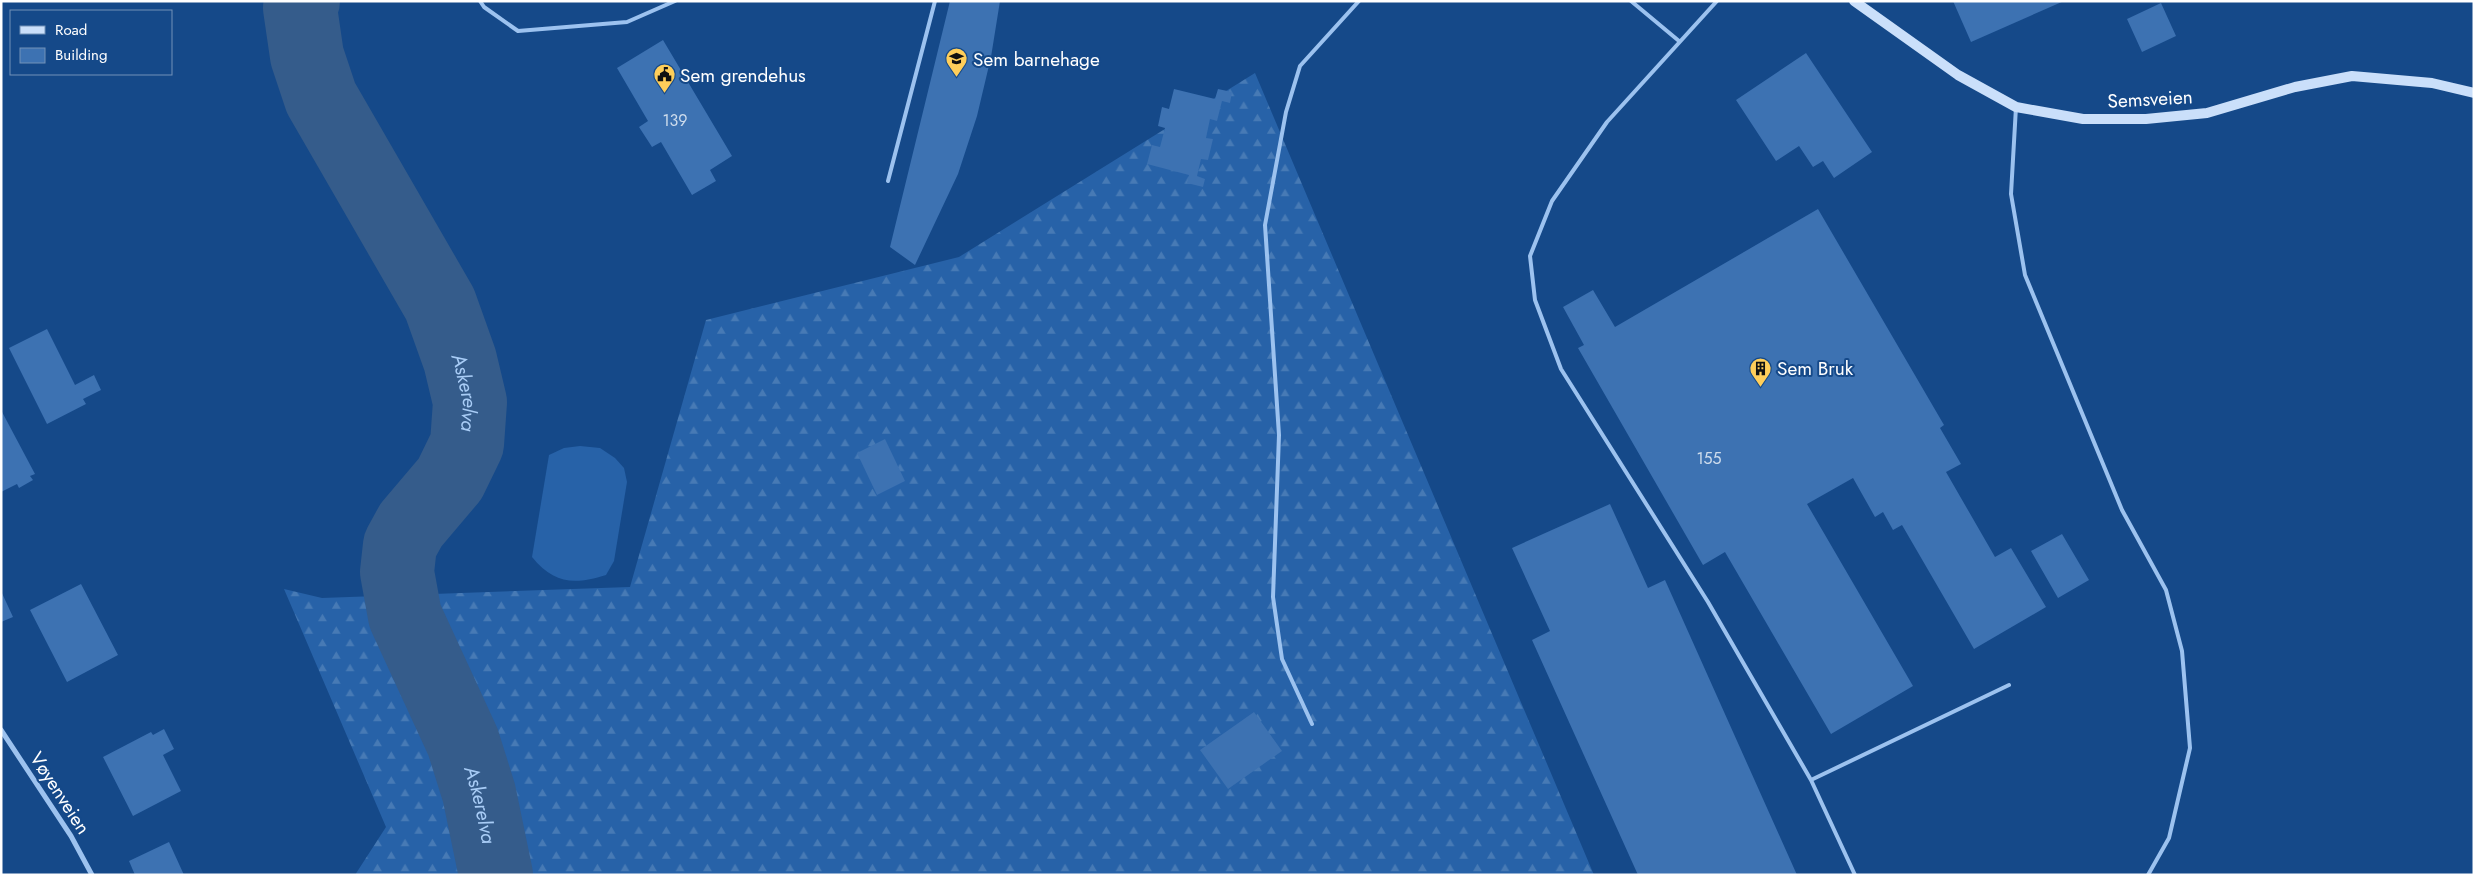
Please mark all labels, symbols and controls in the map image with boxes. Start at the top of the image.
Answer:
legend [10,10,172,75]
text: Road [55,19,87,41]
text: Building [55,44,107,66]
place label: Sem barnehage [973,46,1100,73]
school or university icon: Sem barnehage [945,47,969,78]
place label: Sem grendehus [680,62,806,89]
public building icon: Sem grendehus [652,63,676,94]
street label: Semsveien [2107,83,2193,115]
house number: 139 [662,109,688,132]
water label: Askerelva [444,348,485,433]
place label: Sem Bruk [1777,355,1854,382]
building icon: Sem Bruk [1749,356,1773,387]
house number: 155 [1696,447,1722,470]
street label: Vøyenveien [23,747,97,839]
water label: Askerelva [457,761,504,846]

